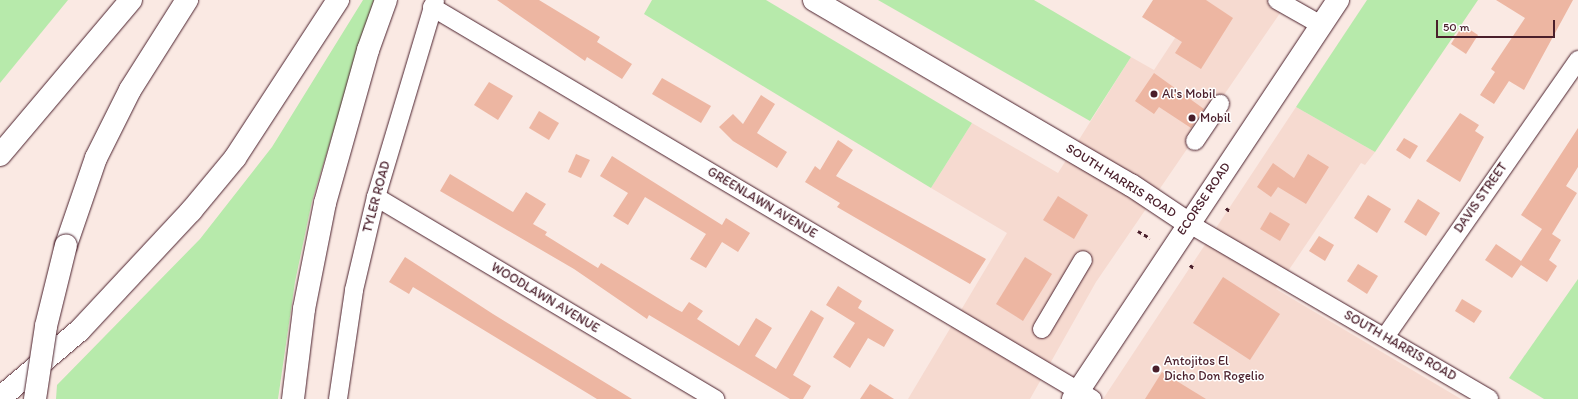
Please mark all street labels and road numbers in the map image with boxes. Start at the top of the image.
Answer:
street label: SOUTH HARRIS ROAD [1064,141,1178,221]
street label: TYLER ROAD [360,160,394,234]
street label: ECORSE ROAD [1174,160,1234,238]
street label: DAVIS STREET [1451,160,1511,236]
street label: GREENLAWN AVENUE [704,164,820,242]
street label: WOODLAWN AVENUE [488,260,602,336]
street label: SOUTH HARRIS ROAD [1342,308,1458,384]

